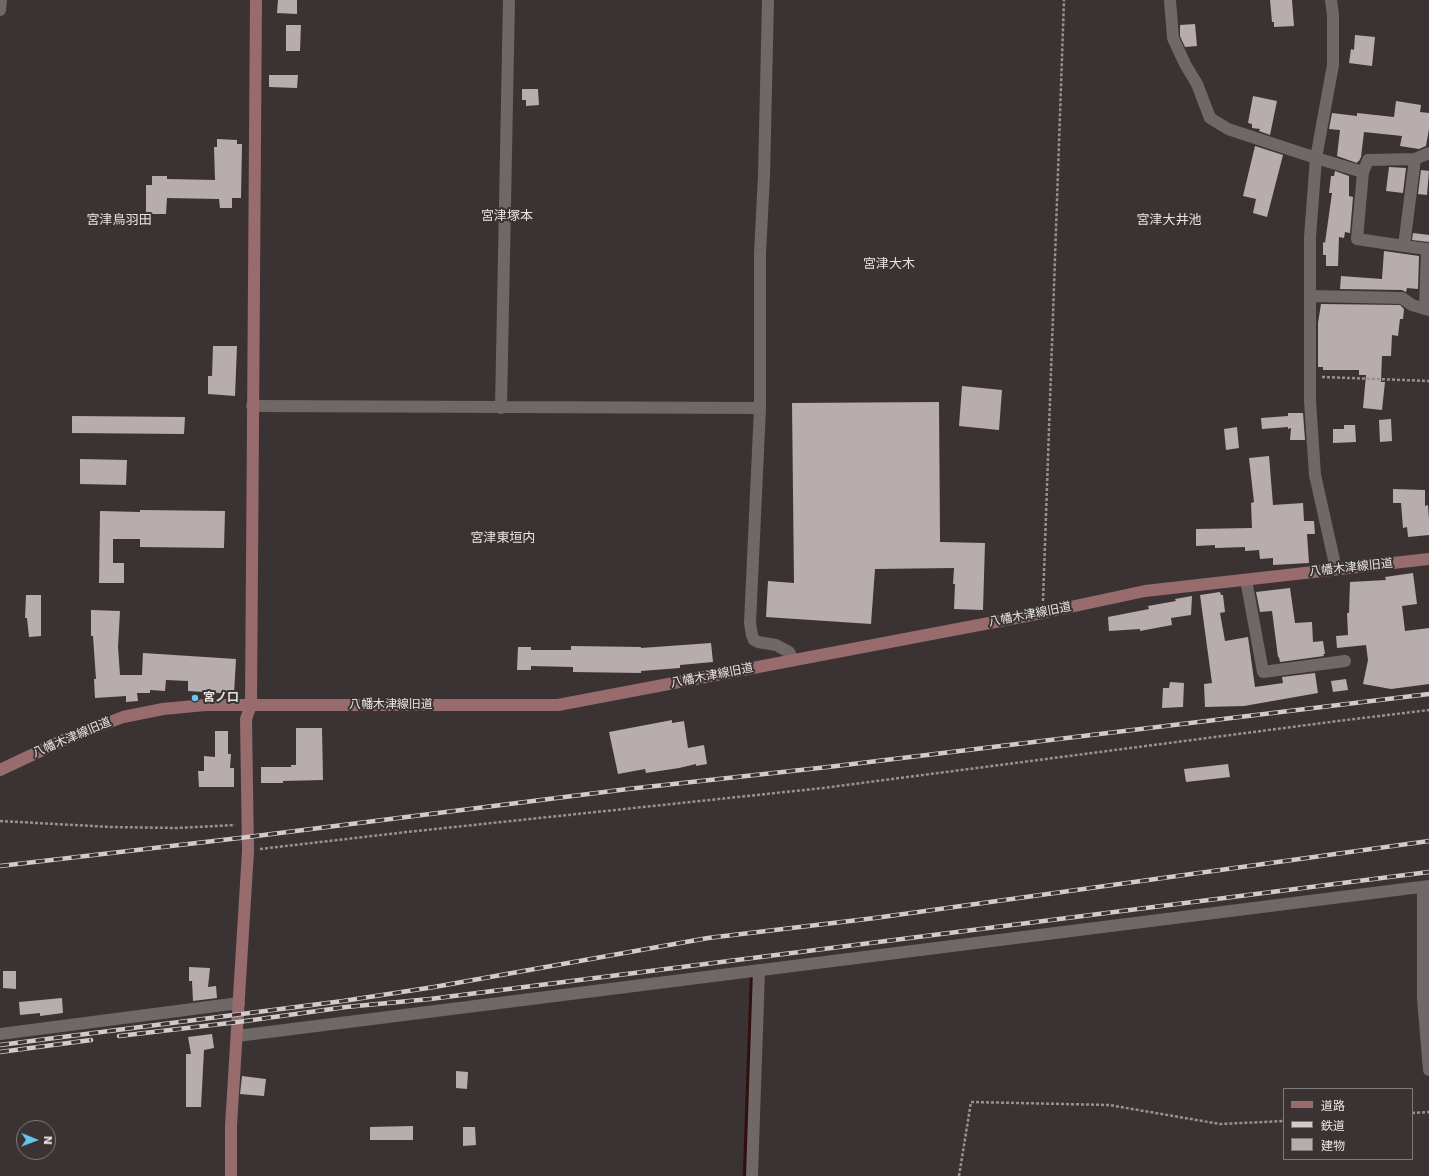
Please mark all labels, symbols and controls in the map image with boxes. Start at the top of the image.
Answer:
district label: 宮津塚本 [481,209,533,225]
district label: 宮津鳥羽田 [87,213,151,229]
district label: 宮津大井池 [1137,213,1201,229]
district label: 宮津大木 [863,257,915,273]
district label: 宮津東垣内 [471,531,535,547]
street label: 八幡木津線旧道 [1308,556,1394,580]
street label: 八幡木津線旧道 [987,600,1073,630]
street label: 八幡木津線旧道 [669,661,755,691]
place label: 宮ノ口 [203,691,239,705]
marker: 宮ノ口 [190,693,200,703]
street label: 八幡木津線旧道 [349,698,433,712]
street label: 八幡木津線旧道 [31,715,113,761]
legend [1283,1088,1413,1160]
text: 道路 [1321,1099,1345,1113]
text: 鉄道 [1321,1119,1345,1133]
north arrow [16,1120,56,1160]
text: N [41,1135,54,1145]
text: 建物 [1321,1139,1345,1153]

